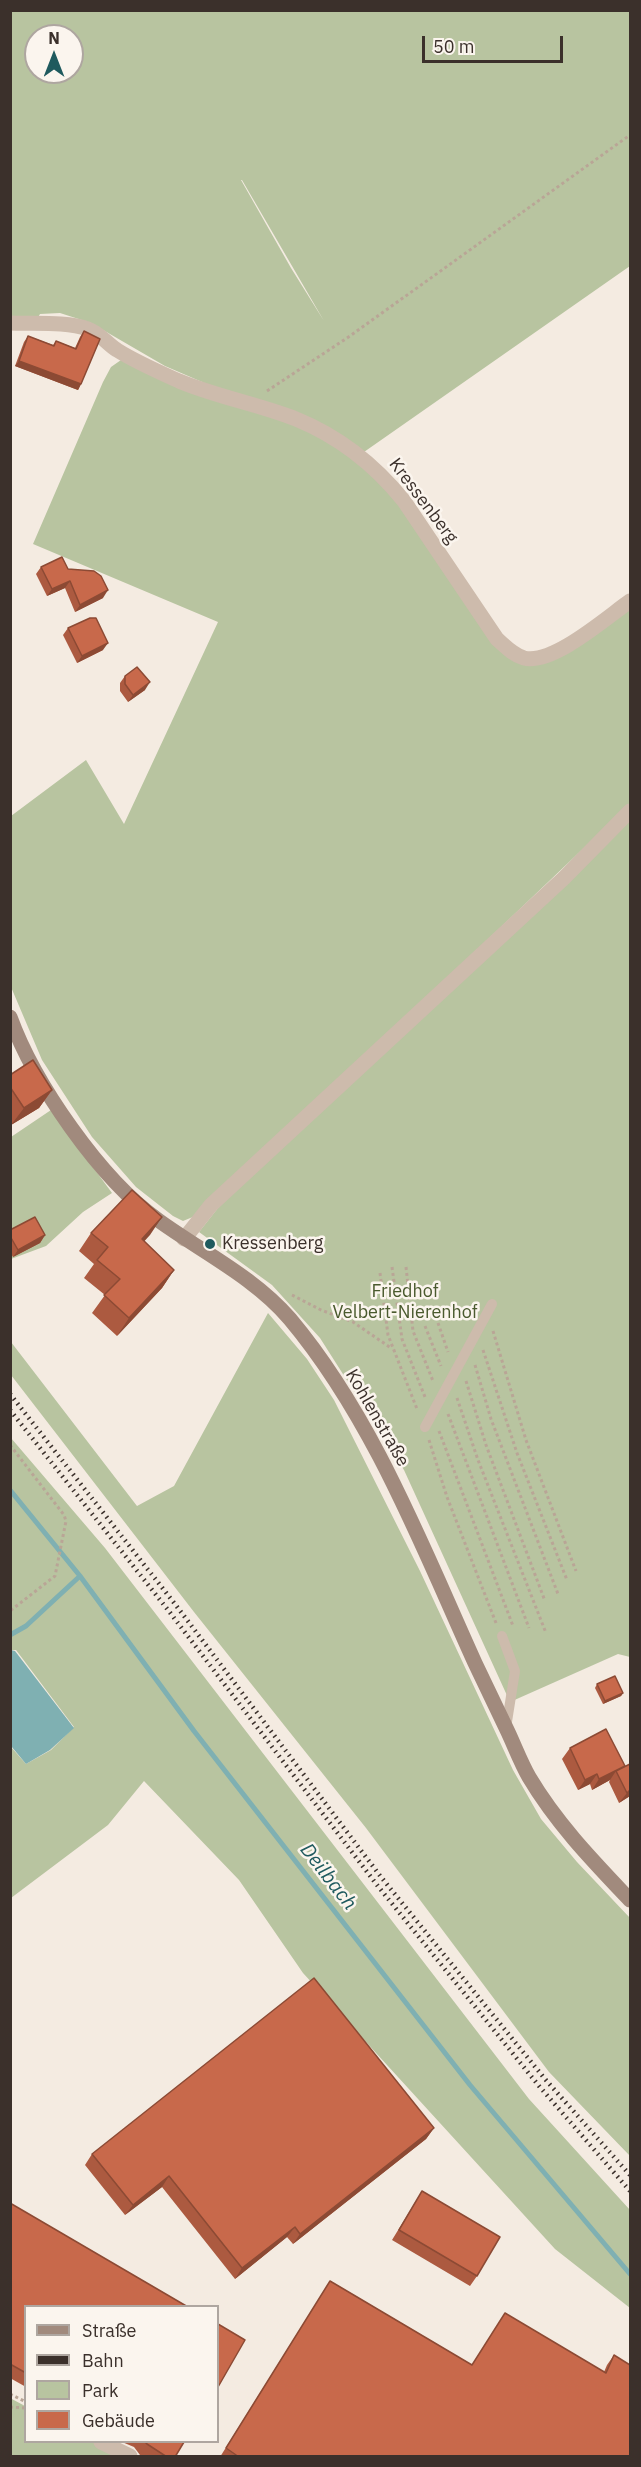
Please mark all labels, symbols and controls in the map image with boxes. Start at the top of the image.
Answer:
north arrow [24,24,84,84]
scale bar [425,24,566,62]
text: N [48,28,60,48]
text: 50 m [433,35,475,58]
street label: Kressenberg [384,454,462,548]
place label: Kressenberg [222,1233,323,1255]
marker: Kressenberg [203,1237,217,1251]
park label: Friedhof Velbert-Nierenhof [332,1281,478,1324]
street label: Kohlenstraße [340,1365,414,1471]
water label: Deilbach [295,1839,361,1915]
legend [24,2305,219,2443]
text: Straße [82,2319,136,2342]
text: Bahn [82,2349,124,2372]
text: Park [82,2379,118,2402]
text: Gebäude [82,2409,155,2432]

